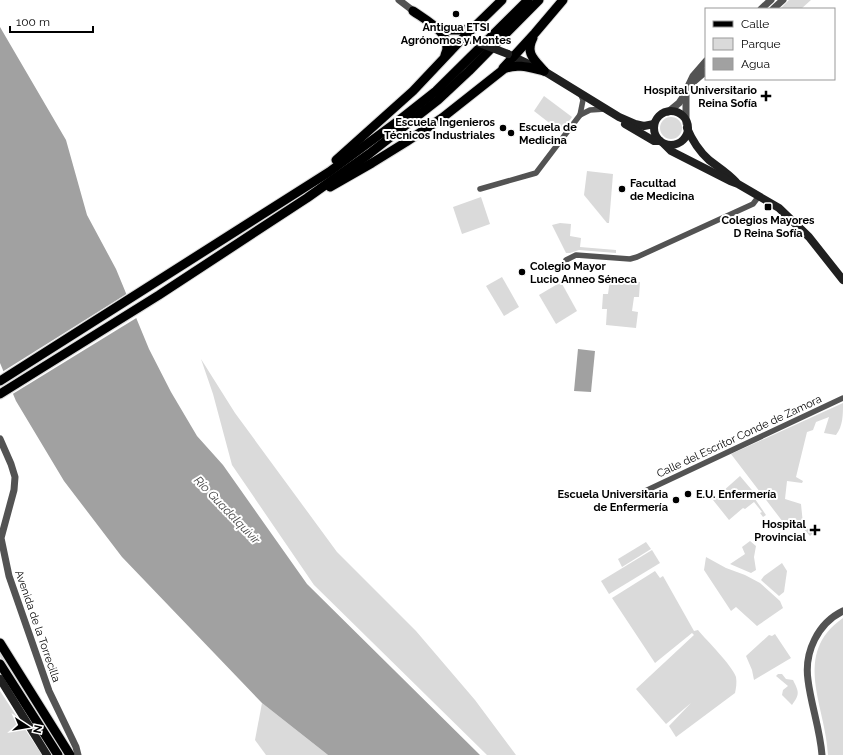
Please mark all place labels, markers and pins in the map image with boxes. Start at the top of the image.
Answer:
marker: Antigua ETSI Agrónomos y Montes [451,9,461,19]
place label: Antigua ETSI Agrónomos y Montes [401,21,512,47]
place label: Hospital Universitario Reina Sofía [644,84,757,110]
marker: Hospital Universitario Reina Sofía [760,90,772,102]
place label: Escuela Ingenieros Técnicos Industriales [384,116,496,142]
place label: Escuela de Medicina [519,121,577,147]
marker: Escuela Ingenieros Técnicos Industriales [498,123,508,133]
marker: Escuela de Medicina [506,128,516,138]
place label: Facultad de Medicina [630,177,694,203]
marker: Facultad de Medicina [617,184,627,194]
marker: Colegios Mayores D Reina Sofía [763,202,773,212]
place label: Colegios Mayores D Reina Sofía [721,214,815,240]
place label: Colegio Mayor Lucio Anneo Séneca [530,260,637,286]
marker: Colegio Mayor Lucio Anneo Séneca [517,267,527,277]
place label: Escuela Universitaria de Enfermería [557,488,668,514]
place label: E.U. Enfermería [696,488,776,501]
marker: E.U. Enfermería [683,489,693,499]
marker: Escuela Universitaria de Enfermería [671,495,681,505]
place label: Hospital Provincial [754,518,807,544]
marker: Hospital Provincial [809,524,821,536]

